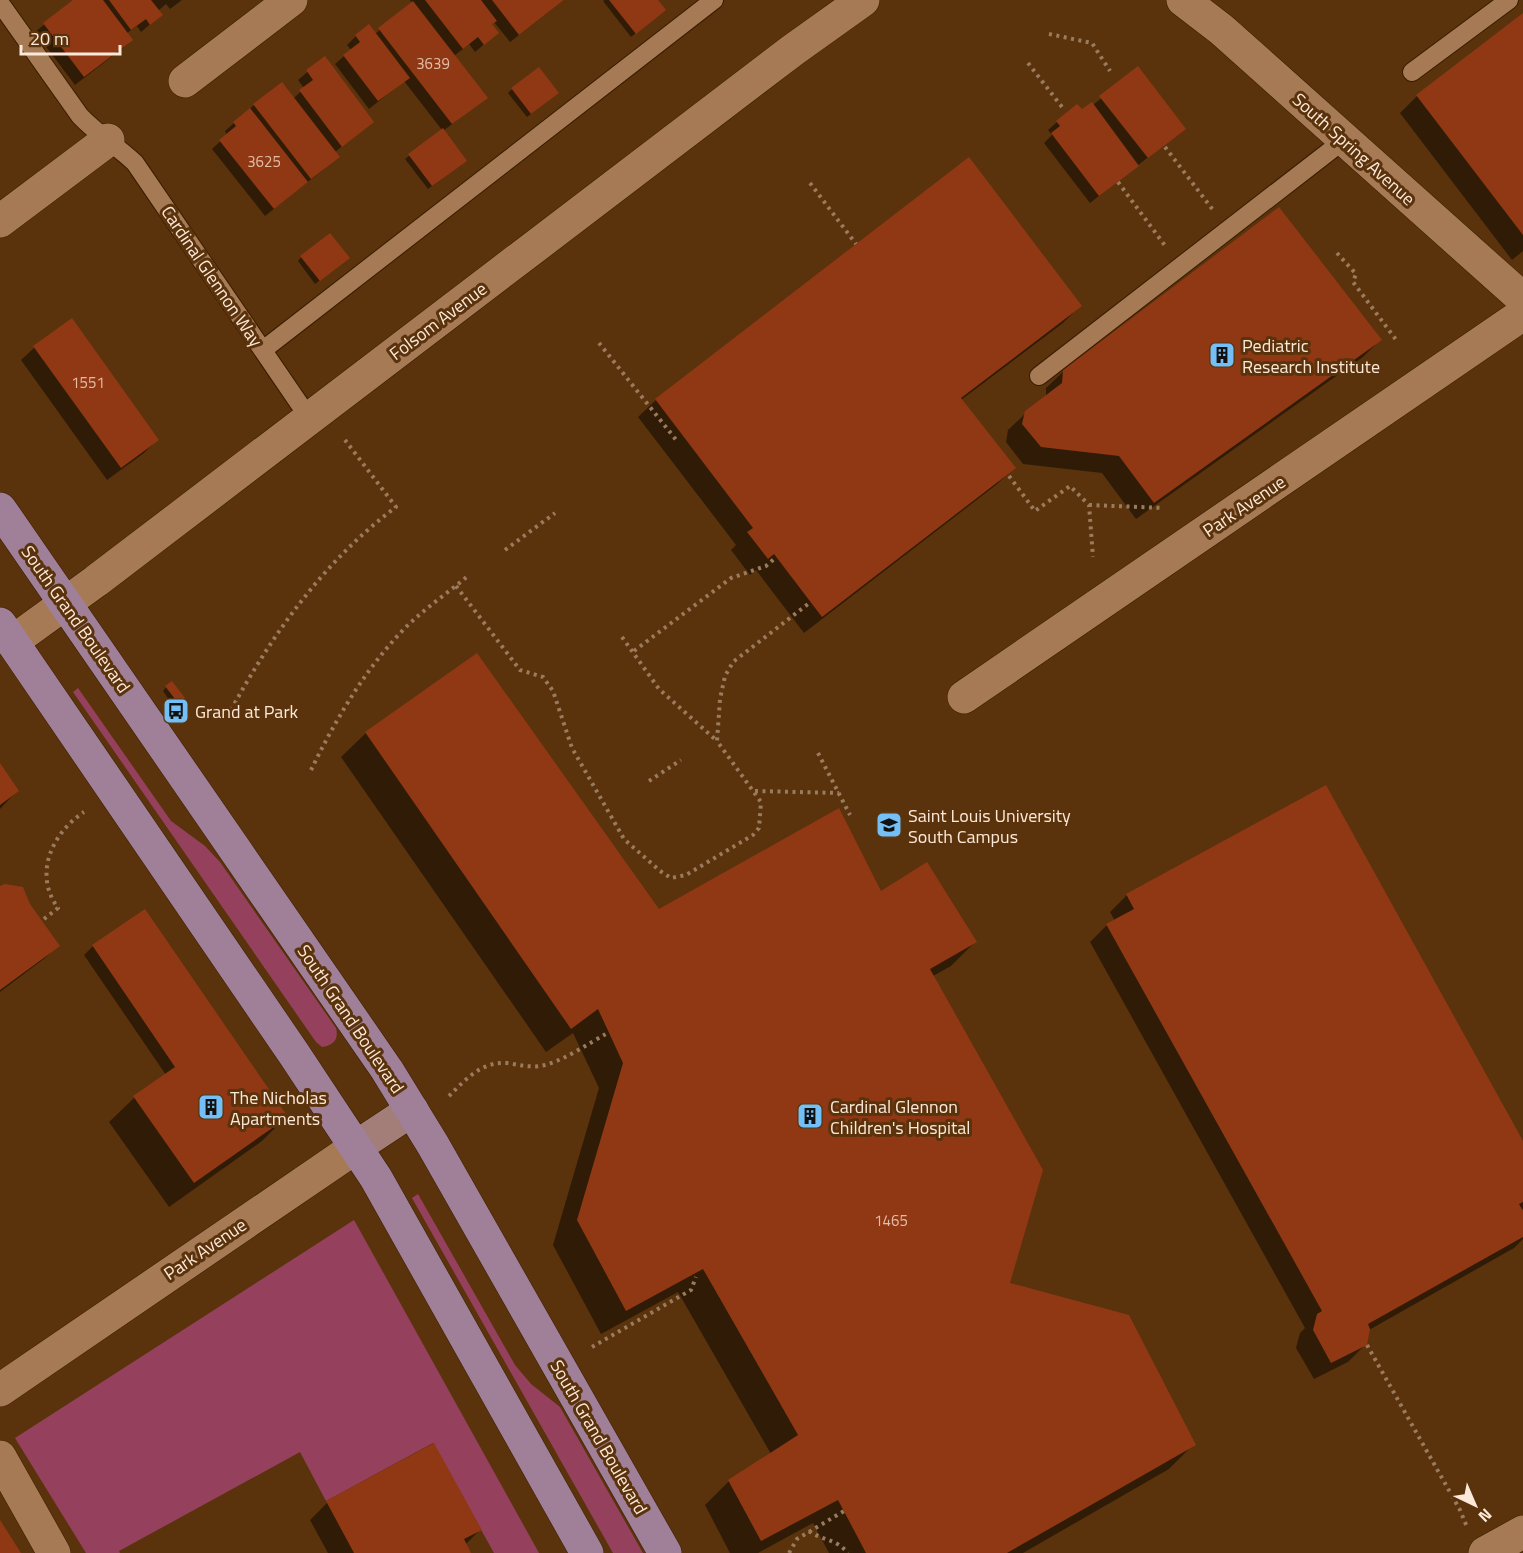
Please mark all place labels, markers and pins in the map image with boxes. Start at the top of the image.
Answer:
place label: Pediatric Research Institute [1242,332,1380,380]
building icon: Pediatric Research Institute [1207,340,1237,370]
bus stop icon: Grand at Park [161,696,191,726]
place label: Grand at Park [195,698,299,725]
place label: Saint Louis University South Campus [908,802,1071,850]
school or university icon: Saint Louis University South Campus [874,810,904,840]
place label: The Nicholas Apartments [230,1084,327,1132]
building icon: The Nicholas Apartments [196,1092,226,1122]
place label: Cardinal Glennon Children's Hospital [830,1093,971,1141]
building icon: Cardinal Glennon Children's Hospital [795,1101,825,1131]

